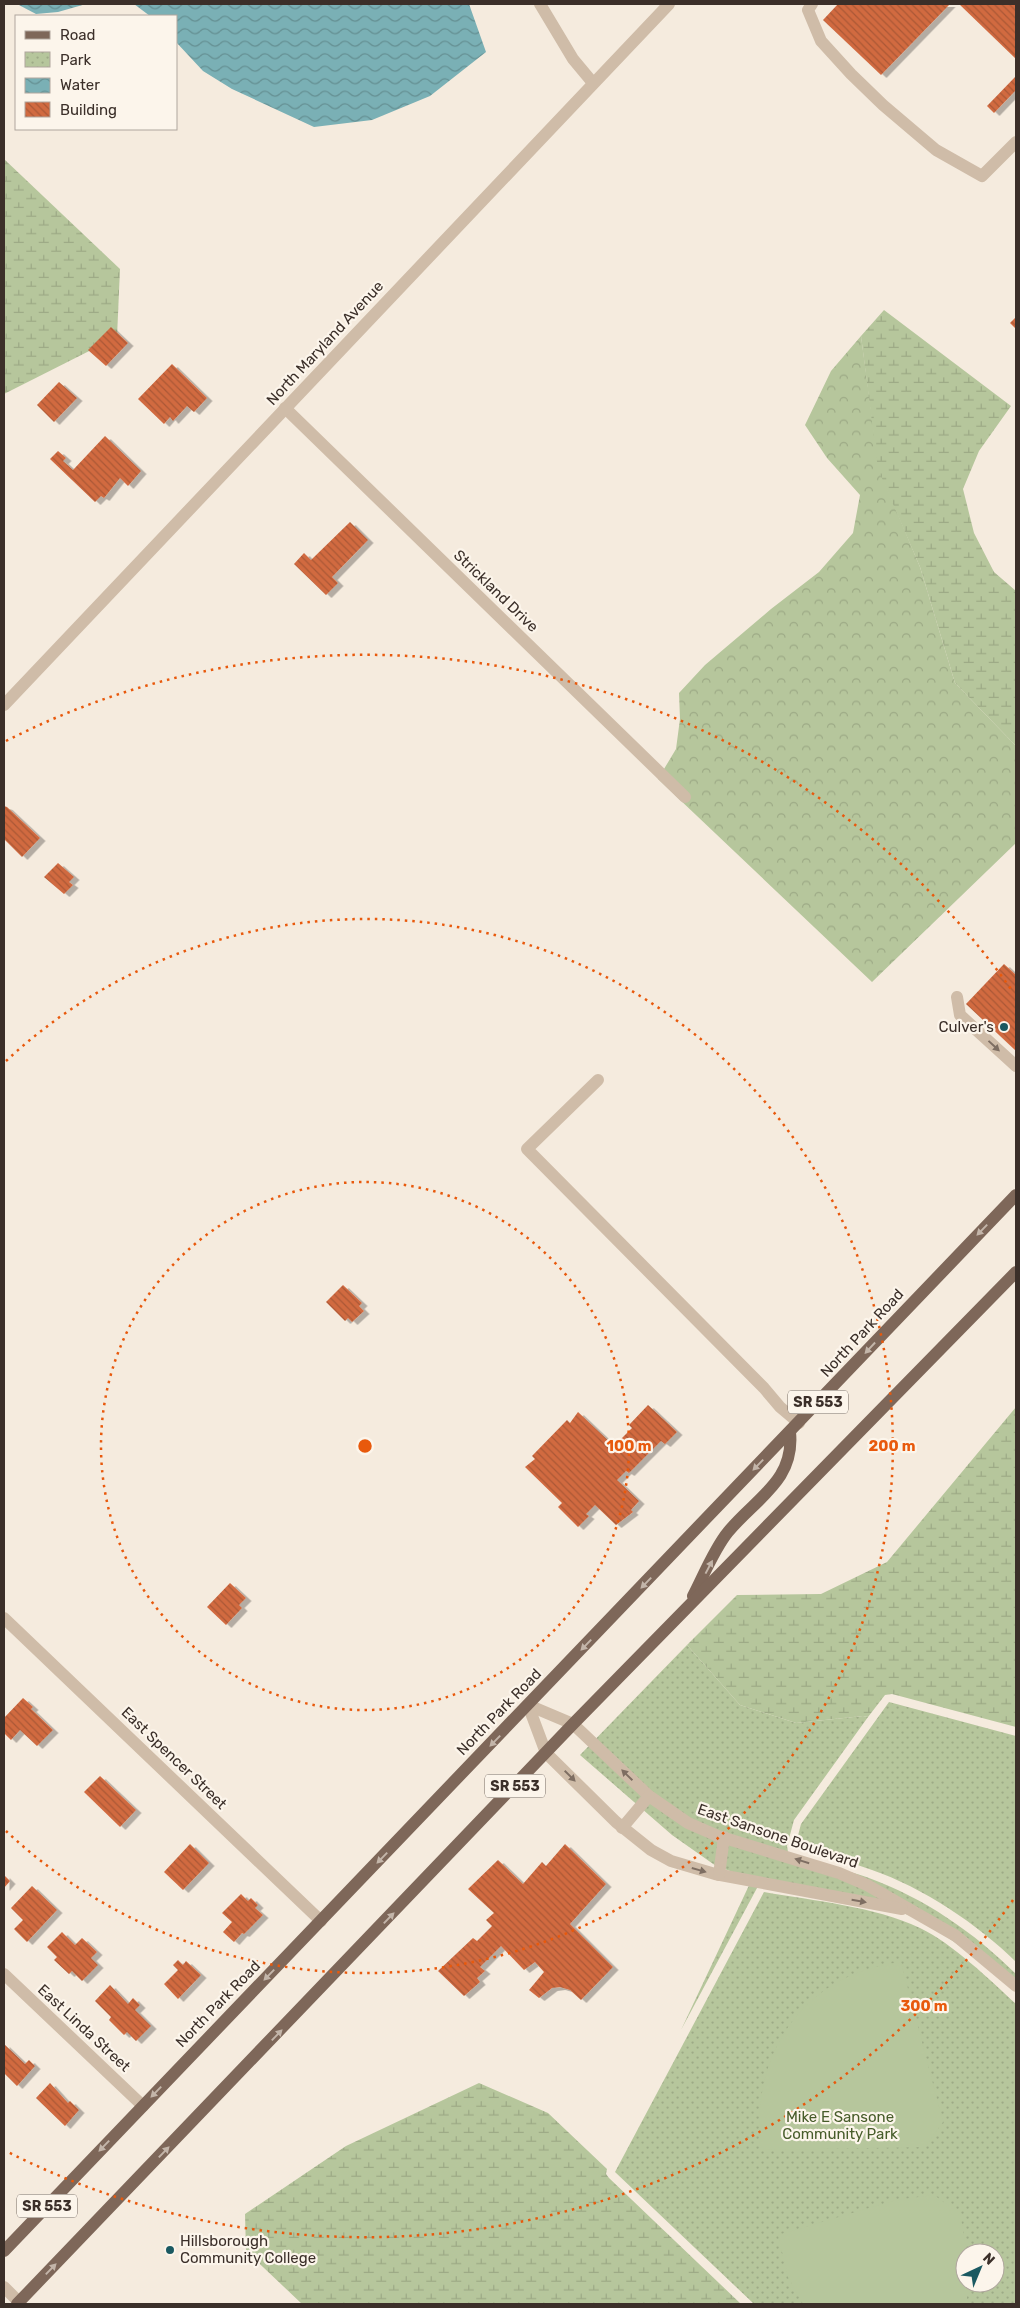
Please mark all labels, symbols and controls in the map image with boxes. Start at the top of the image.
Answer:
legend [15,15,178,130]
text: Road [60,26,96,44]
text: Park [60,51,91,69]
text: Water [60,76,100,94]
text: Building [60,101,117,119]
street label: North Maryland Avenue [263,277,387,409]
street label: Strickland Drive [450,546,542,636]
place label: Culver's [939,1018,994,1036]
marker: Culver's [998,1021,1010,1033]
one-way arrow [988,1040,1000,1052]
one-way arrow [976,1224,988,1236]
street label: North Park Road [817,1285,907,1381]
one-way arrow [864,1341,876,1353]
road number: SR 553 [788,1390,848,1414]
centre of rings [356,1437,374,1455]
text: 100 m [607,1437,651,1455]
text: 200 m [868,1437,916,1455]
one-way arrow [752,1459,764,1471]
one-way arrow [705,1559,713,1574]
one-way arrow [640,1576,652,1588]
one-way arrow [580,1639,592,1651]
street label: North Park Road [453,1665,545,1759]
street label: East Spencer Street [118,1703,230,1813]
one-way arrow [489,1734,501,1746]
one-way arrow [622,1769,634,1781]
one-way arrow [564,1770,576,1782]
road number: SR 553 [485,1774,545,1798]
street label: East Sansone Boulevard [695,1800,861,1872]
one-way arrow [376,1851,388,1863]
one-way arrow [794,1857,809,1865]
one-way arrow [692,1866,707,1874]
one-way arrow [851,1897,866,1905]
one-way arrow [383,1912,395,1924]
street label: North Park Road [172,1957,264,2051]
one-way arrow [263,1968,275,1980]
street label: East Linda Street [34,1981,134,2076]
text: 300 m [900,1997,948,2015]
one-way arrow [271,2029,283,2041]
one-way arrow [151,2085,163,2097]
park label: Mike E Sansone Community Park [782,2108,898,2143]
one-way arrow [98,2140,110,2152]
one-way arrow [158,2147,170,2159]
road number: SR 553 [17,2194,77,2218]
place label: Hillsborough Community College [180,2232,316,2267]
north arrow [955,2243,1005,2293]
marker: Hillsborough Community College [164,2244,176,2256]
text: N [979,2249,998,2269]
one-way arrow [45,2263,57,2275]

